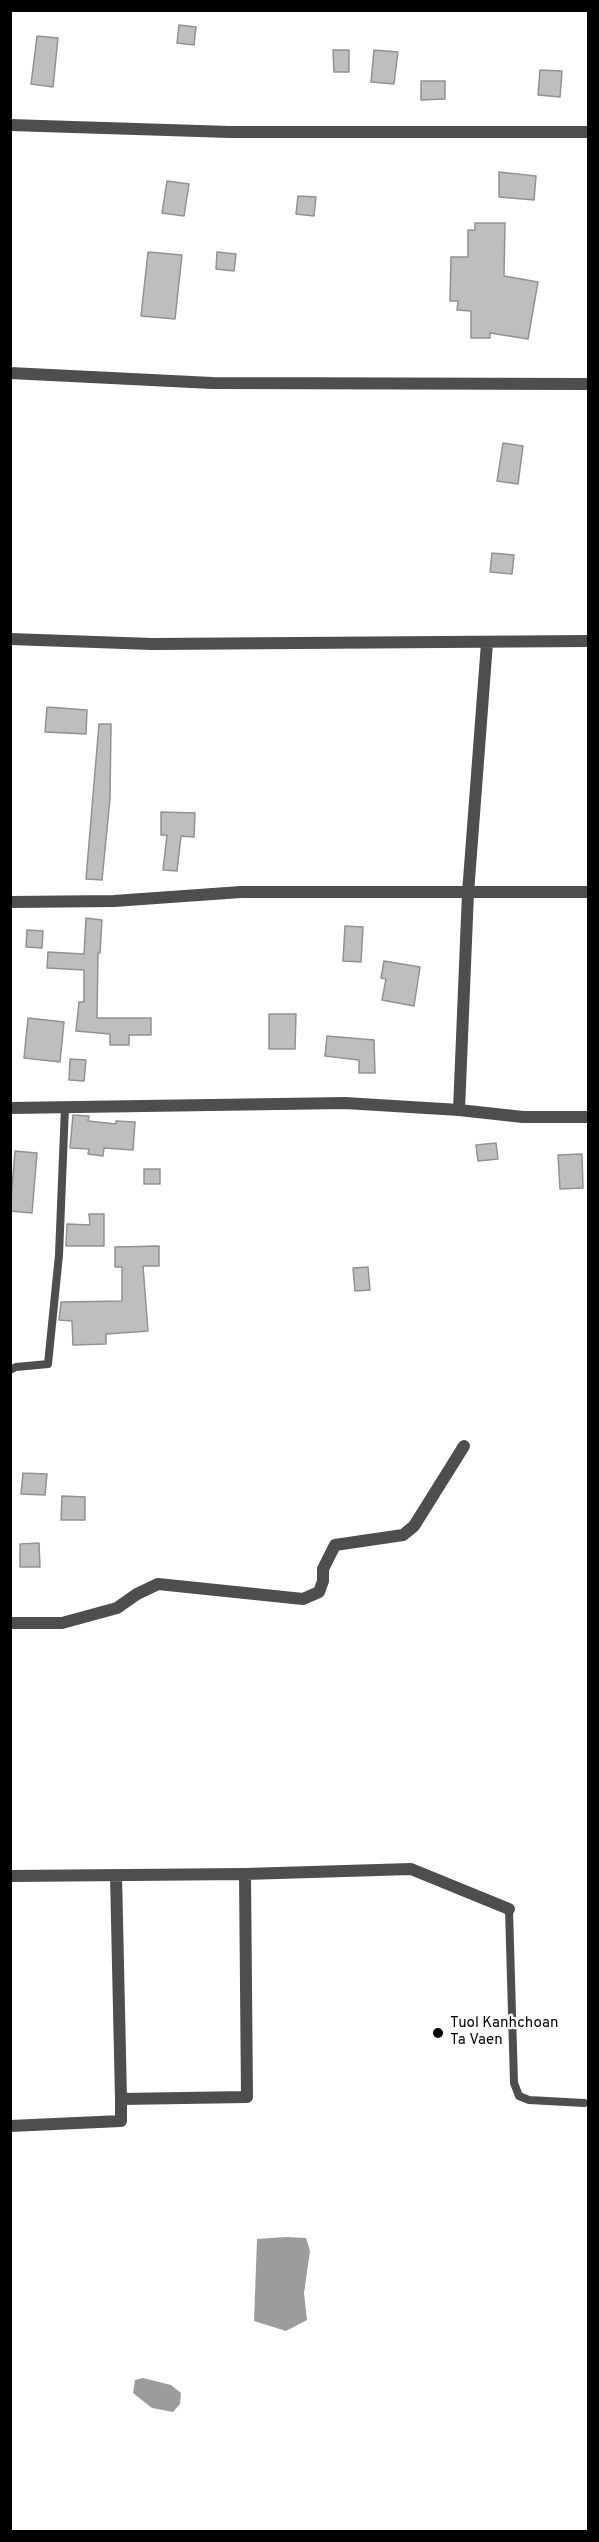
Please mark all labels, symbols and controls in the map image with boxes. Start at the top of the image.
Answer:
place label: Tuol Kanhchoan Ta Vaen [450,2015,558,2050]
marker: Tuol Kanhchoan Ta Vaen [431,2026,445,2040]

